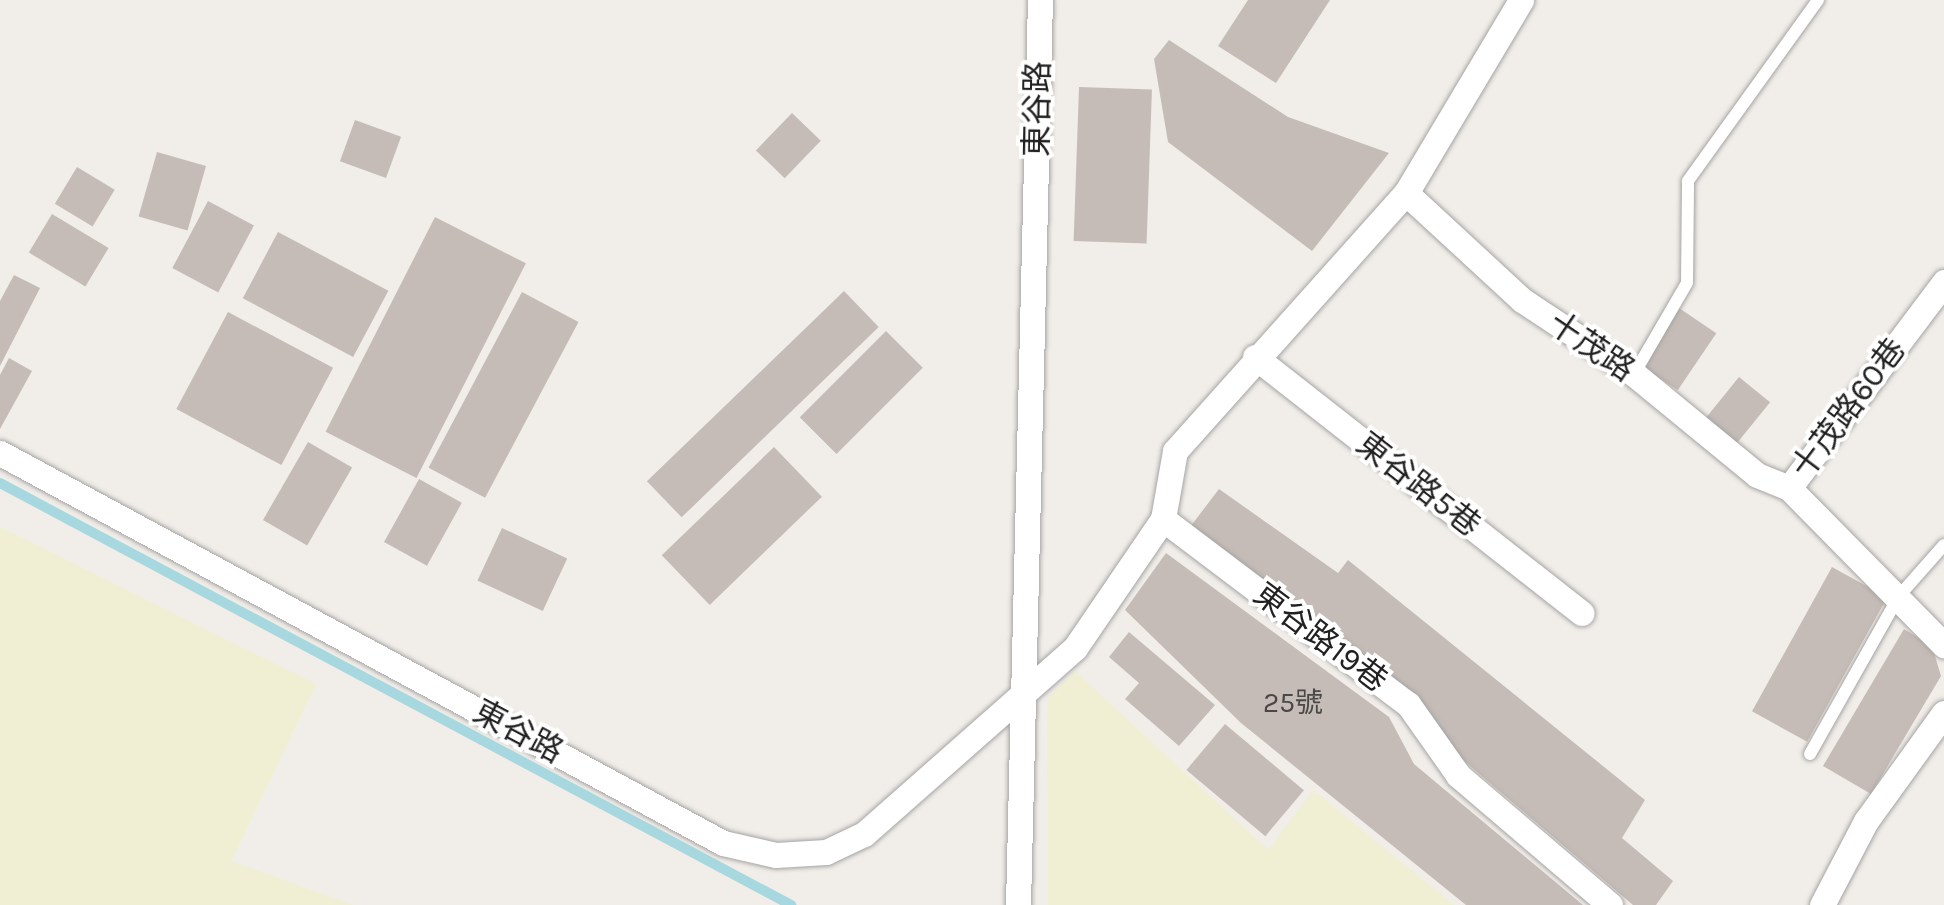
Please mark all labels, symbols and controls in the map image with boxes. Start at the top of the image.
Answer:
street label: 東谷路 [1018,61,1058,157]
street label: 十茂路 [1540,304,1642,390]
street label: 十茂路60巷 [1784,331,1914,487]
street label: 東谷路5巷 [1349,425,1487,545]
street label: 東谷路19巷 [1246,575,1394,701]
house number: 25號 [1263,686,1323,720]
street label: 東谷路 [467,693,569,771]

